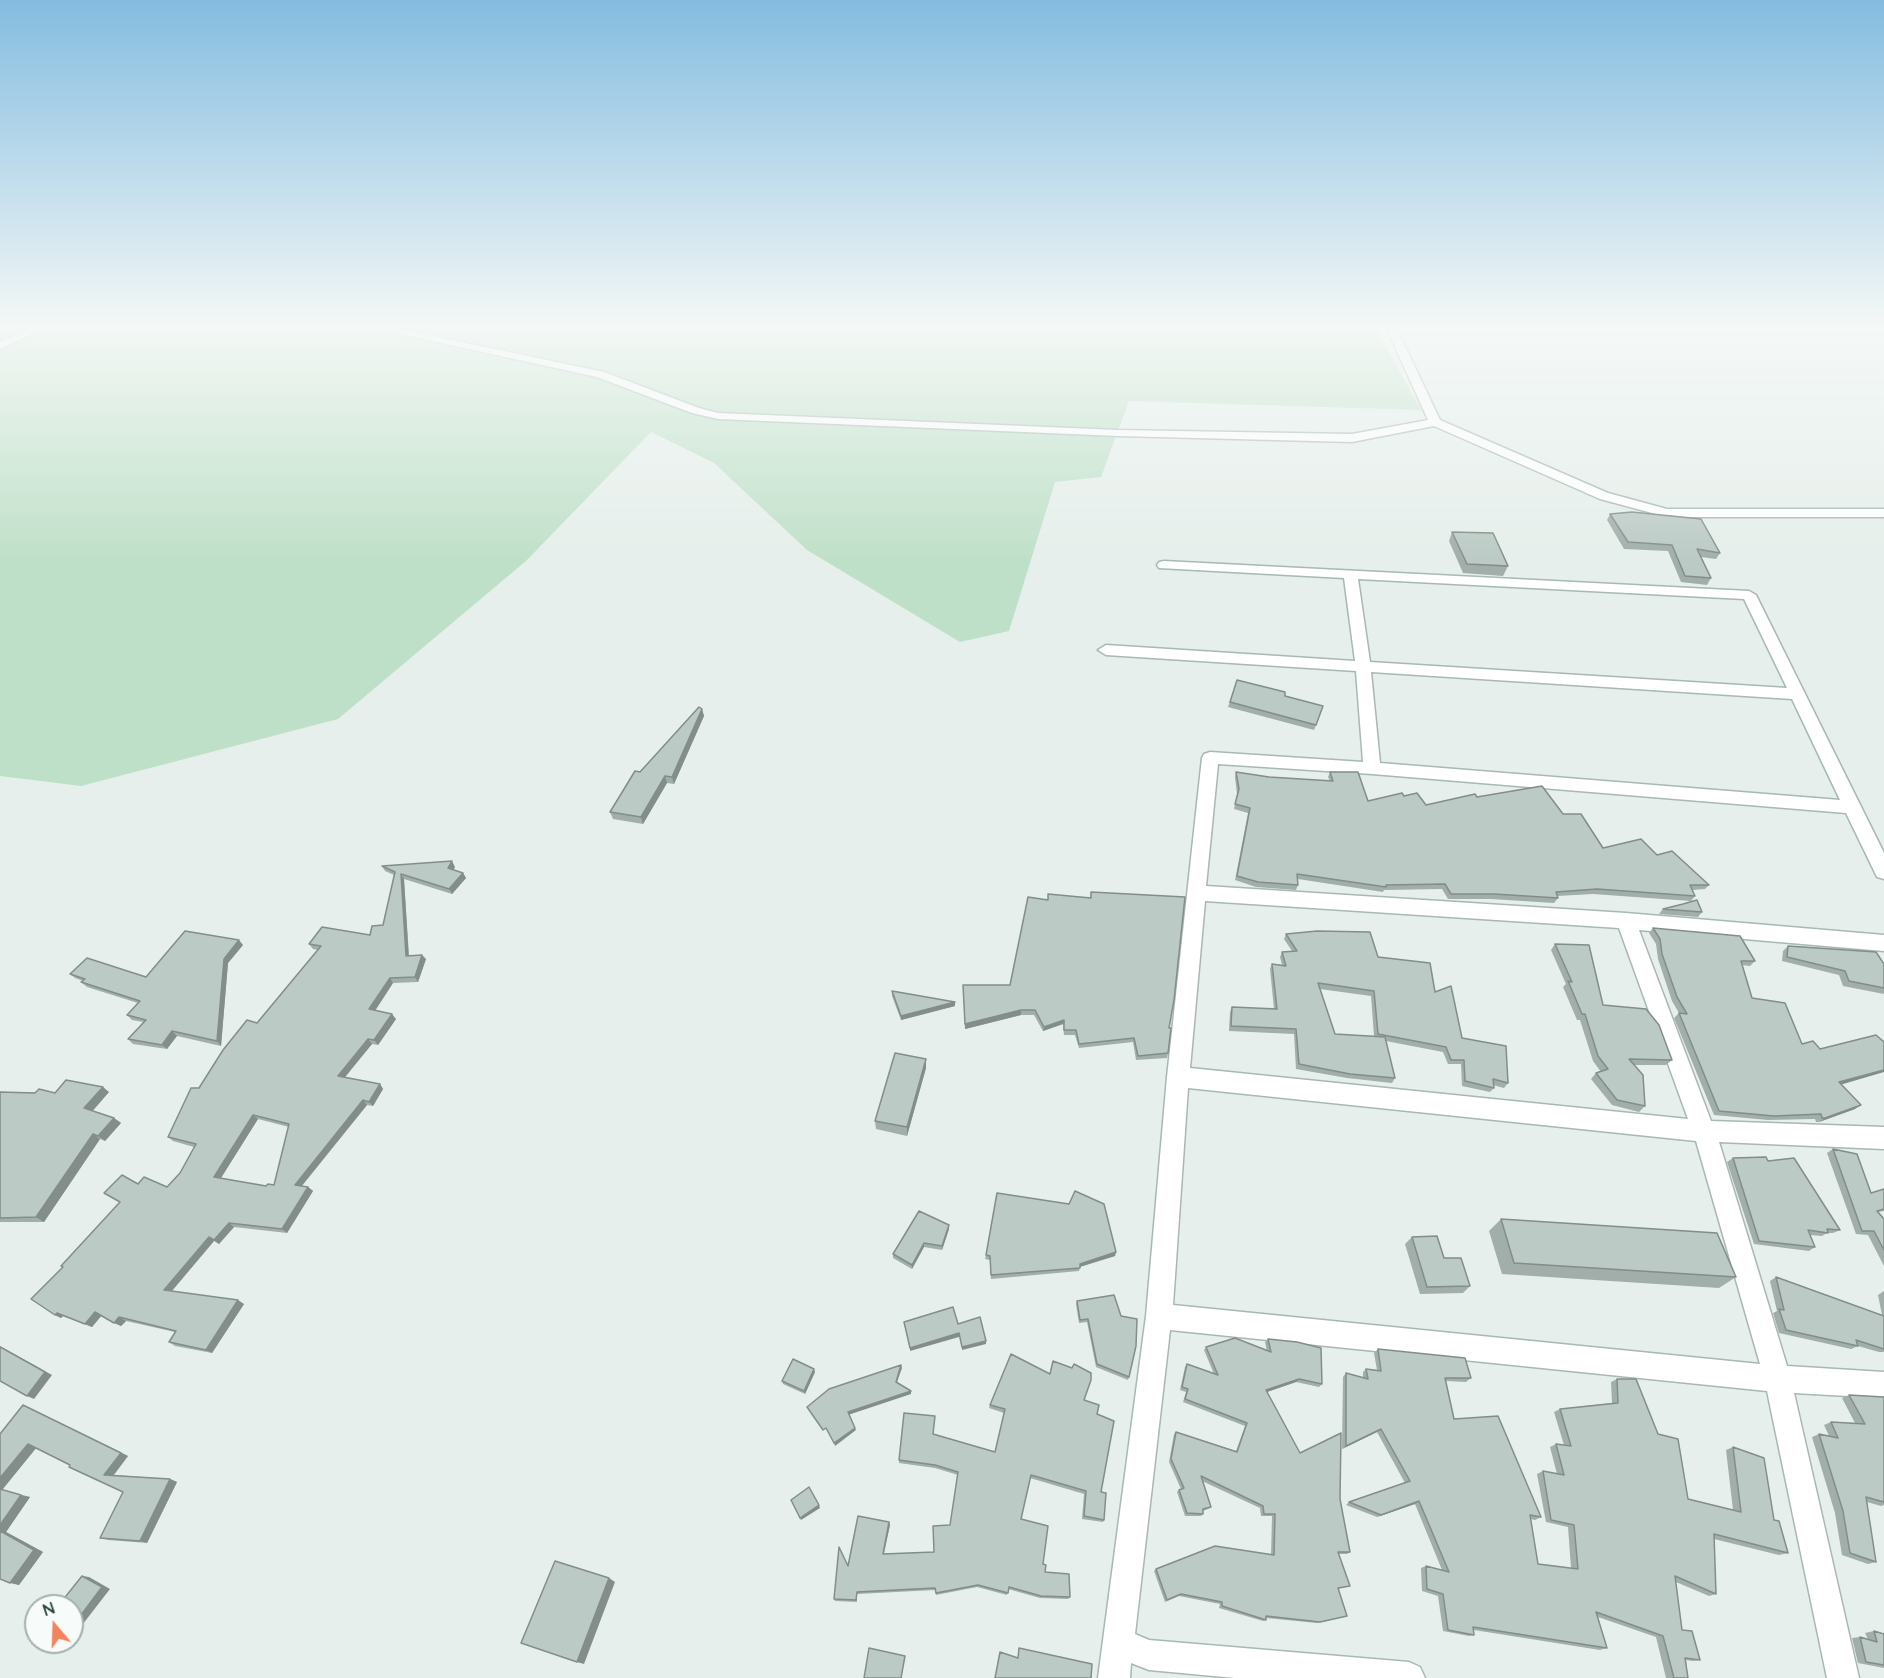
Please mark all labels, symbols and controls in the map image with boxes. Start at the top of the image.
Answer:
north arrow [24,1594,84,1654]
text: N [40,1598,58,1620]

